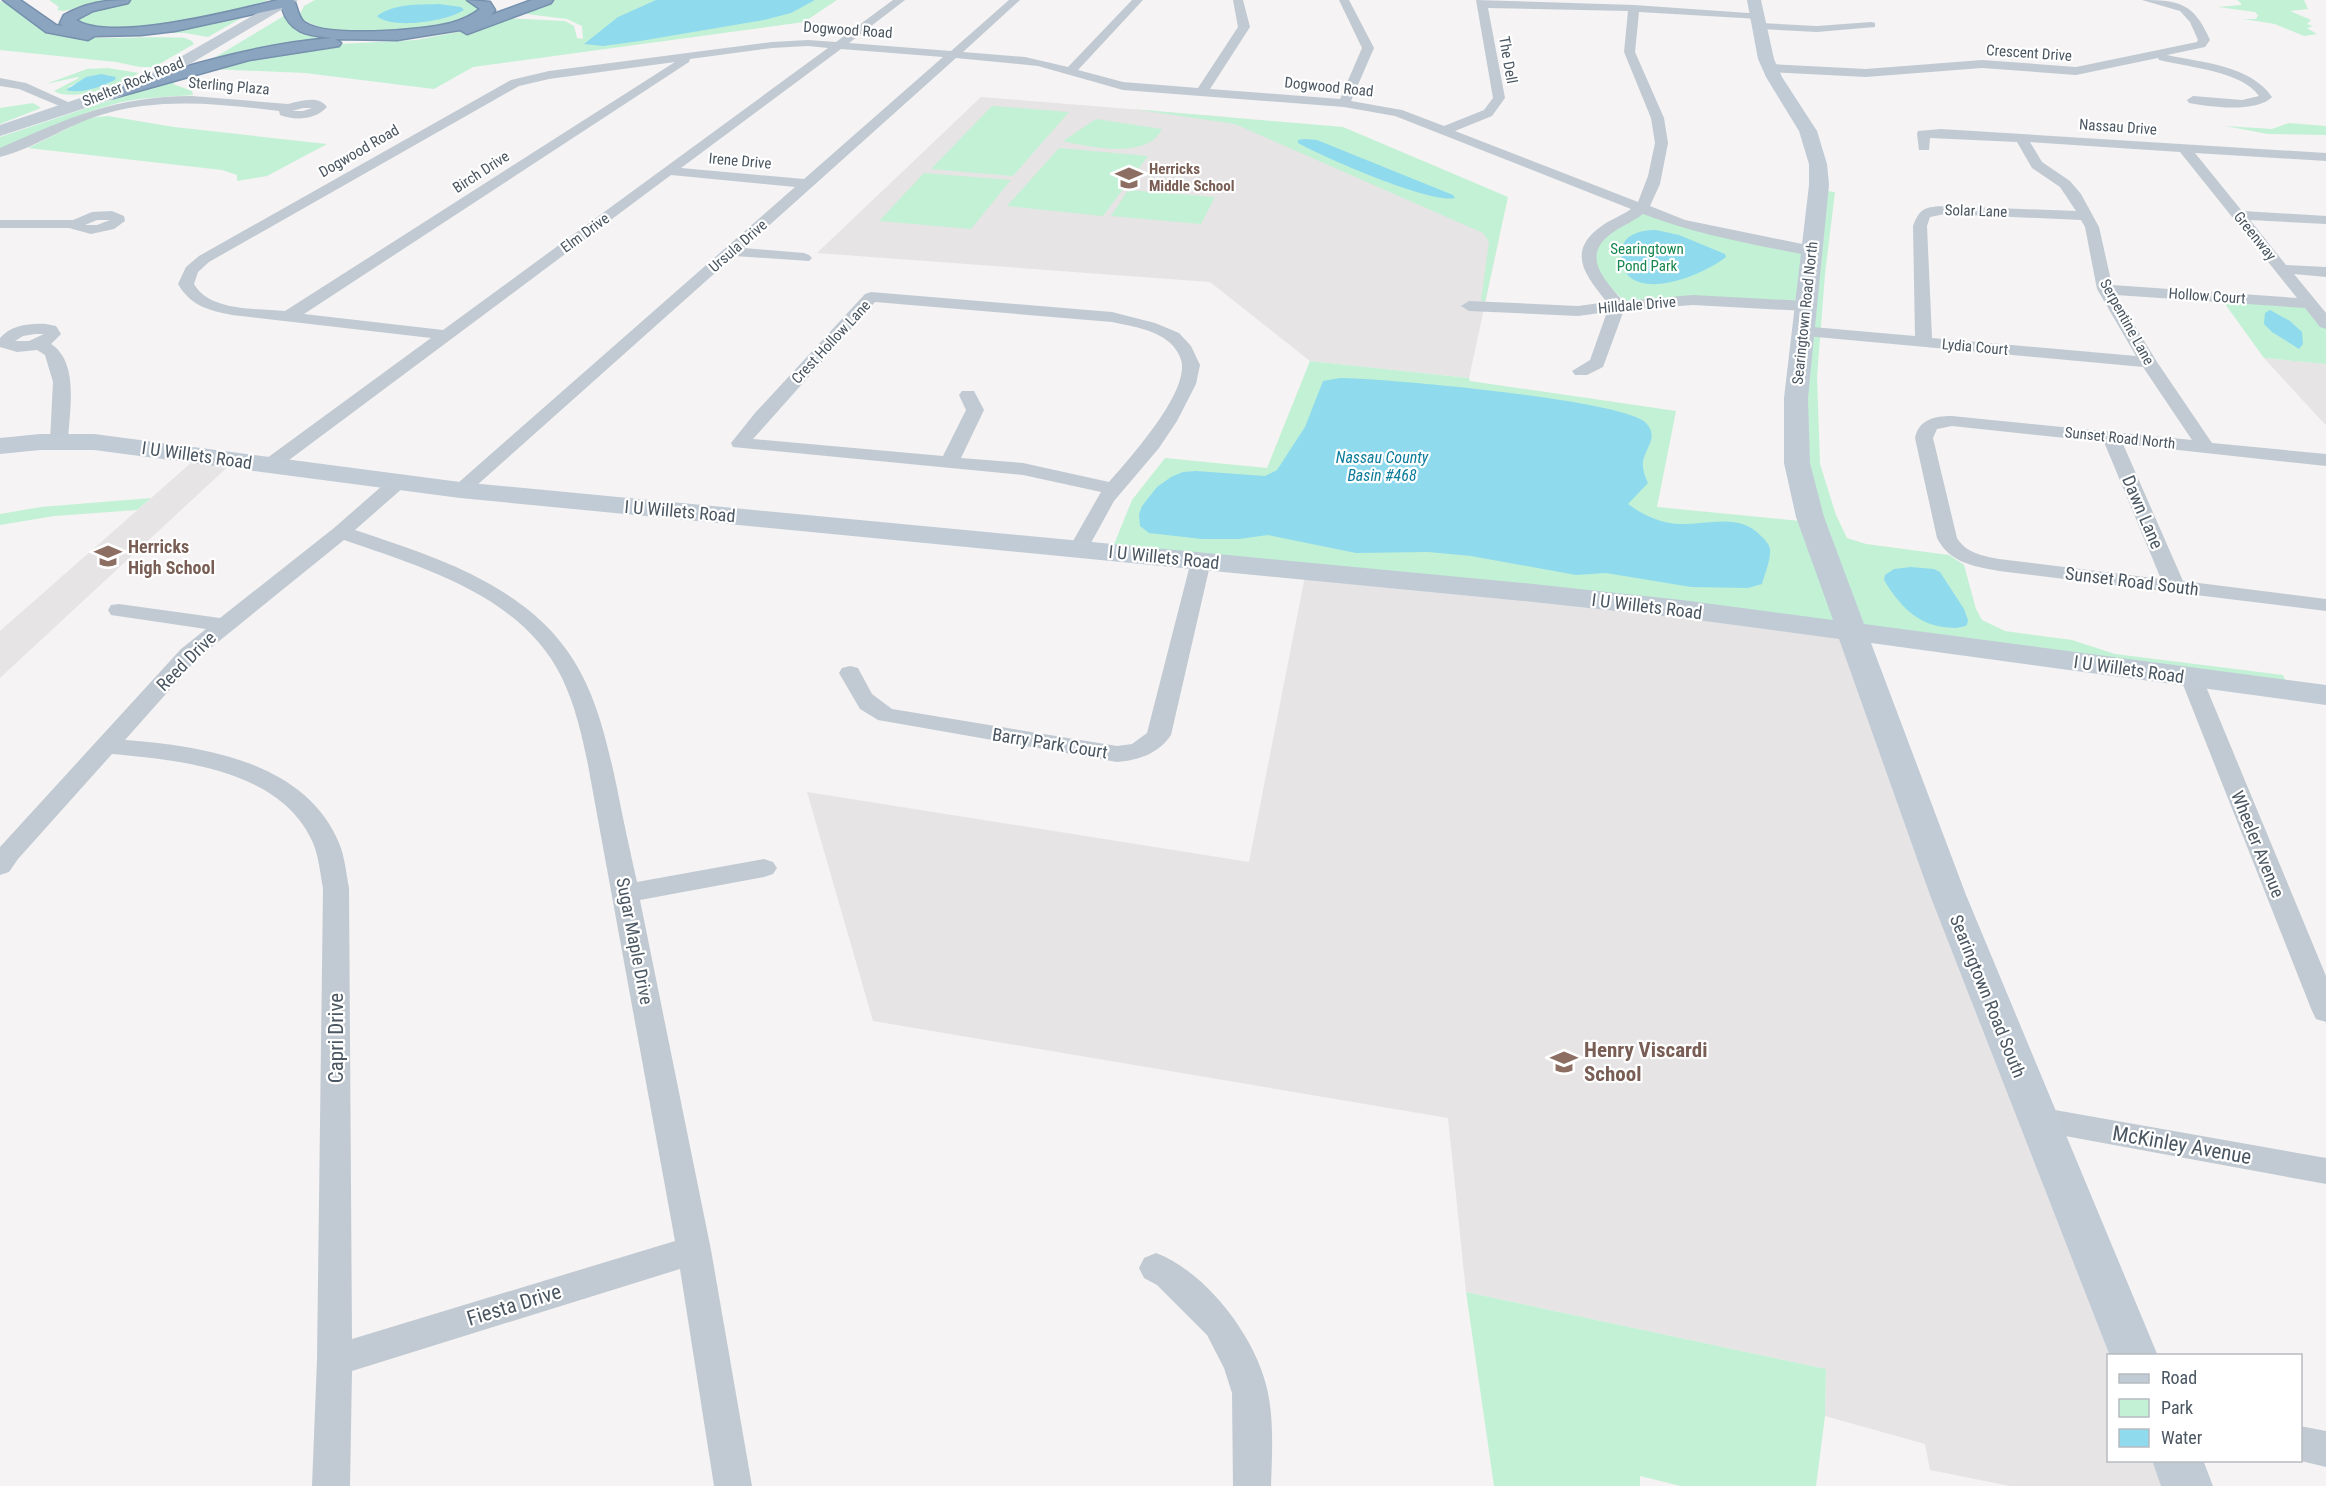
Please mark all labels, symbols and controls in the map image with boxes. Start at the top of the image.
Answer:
street label: Dogwood Road [803,18,893,42]
street label: The Dell [1495,35,1521,85]
street label: Crescent Drive [1986,41,2072,65]
street label: Shelter Rock Road [80,53,186,111]
street label: Sterling Plaza [188,73,270,99]
street label: Dogwood Road [1284,73,1374,101]
street label: Nassau Drive [2078,115,2158,139]
street label: Dogwood Road [316,121,402,181]
street label: Birch Drive [449,147,513,197]
street label: Irene Drive [708,149,772,173]
place label: Herricks Middle School [1149,160,1235,195]
school or university icon: Herricks Middle School [1114,163,1144,193]
street label: Solar Lane [1944,201,2008,221]
street label: Greenway [2230,208,2280,264]
street label: Elm Drive [557,209,613,257]
street label: Ursula Drive [705,216,771,276]
park label: Searingtown Pond Park [1610,240,1684,275]
street label: Searingtown Road North [1789,240,1821,386]
street label: Serpentine Lane [2096,276,2158,368]
street label: Hollow Court [2168,284,2246,308]
street label: Hilldale Drive [1597,293,1677,317]
street label: Crest Hollow Lane [788,296,874,388]
street label: Lydia Court [1941,335,2009,359]
street label: Sunset Road North [2064,423,2176,453]
street label: I U Willets Road [140,437,254,473]
water label: Nassau County Basin #468 [1336,448,1429,485]
street label: Dawn Lane [2118,472,2168,552]
street label: I U Willets Road [624,496,736,526]
place label: Herricks High School [128,536,215,578]
school or university icon: Herricks High School [93,541,123,571]
street label: I U Willets Road [1108,541,1220,573]
street label: Sunset Road South [2064,562,2200,600]
street label: I U Willets Road [1591,589,1703,623]
street label: Reed Drive [152,627,220,695]
street label: I U Willets Road [2072,651,2186,687]
street label: Barry Park Court [991,724,1109,762]
street label: Wheeler Avenue [2227,788,2289,900]
street label: Sugar Maple Drive [612,876,658,1006]
street label: Searingtown Road South [1946,912,2030,1080]
street label: Capri Drive [324,993,348,1083]
place label: Henry Viscardi School [1584,1038,1708,1086]
school or university icon: Henry Viscardi School [1549,1047,1579,1077]
street label: McKinley Avenue [2111,1121,2253,1169]
street label: Fiesta Drive [464,1279,564,1331]
legend [2107,1354,2302,1462]
text: Road [2161,1367,2197,1388]
text: Park [2161,1397,2193,1418]
text: Water [2161,1427,2203,1448]

